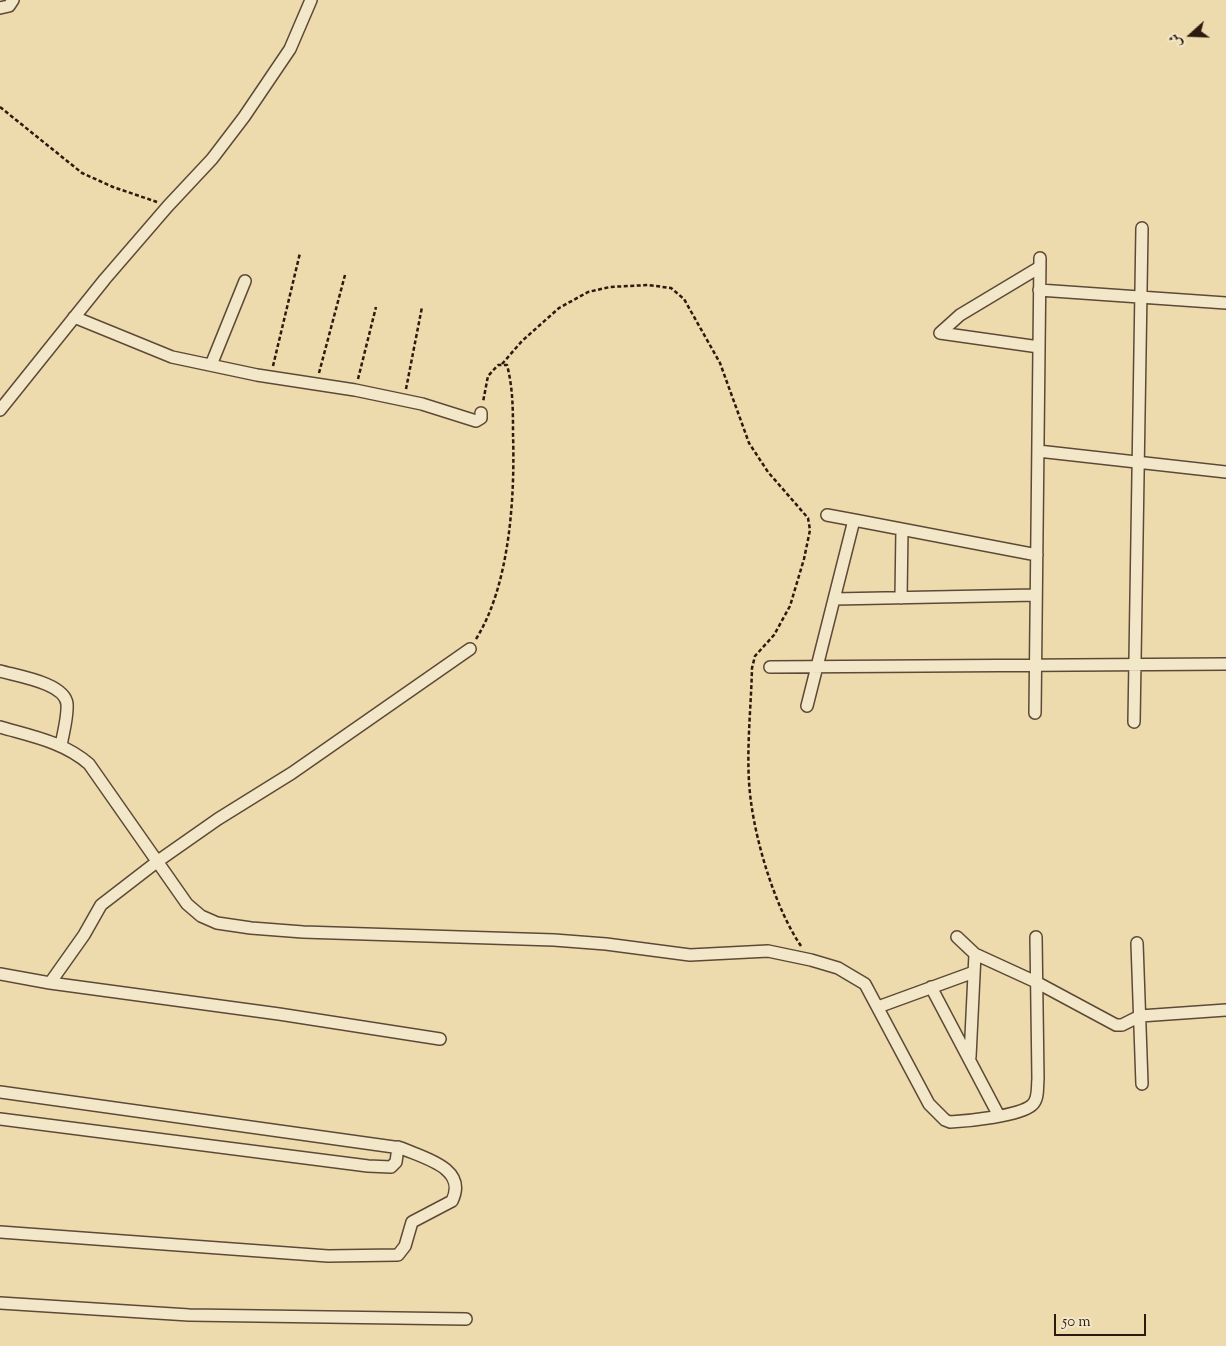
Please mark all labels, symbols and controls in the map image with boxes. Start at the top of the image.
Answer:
north arrow [1166,10,1216,60]
text: ش [1165,30,1189,50]
scale bar [1056,1304,1148,1336]
text: 50 m [1062,1312,1091,1333]

